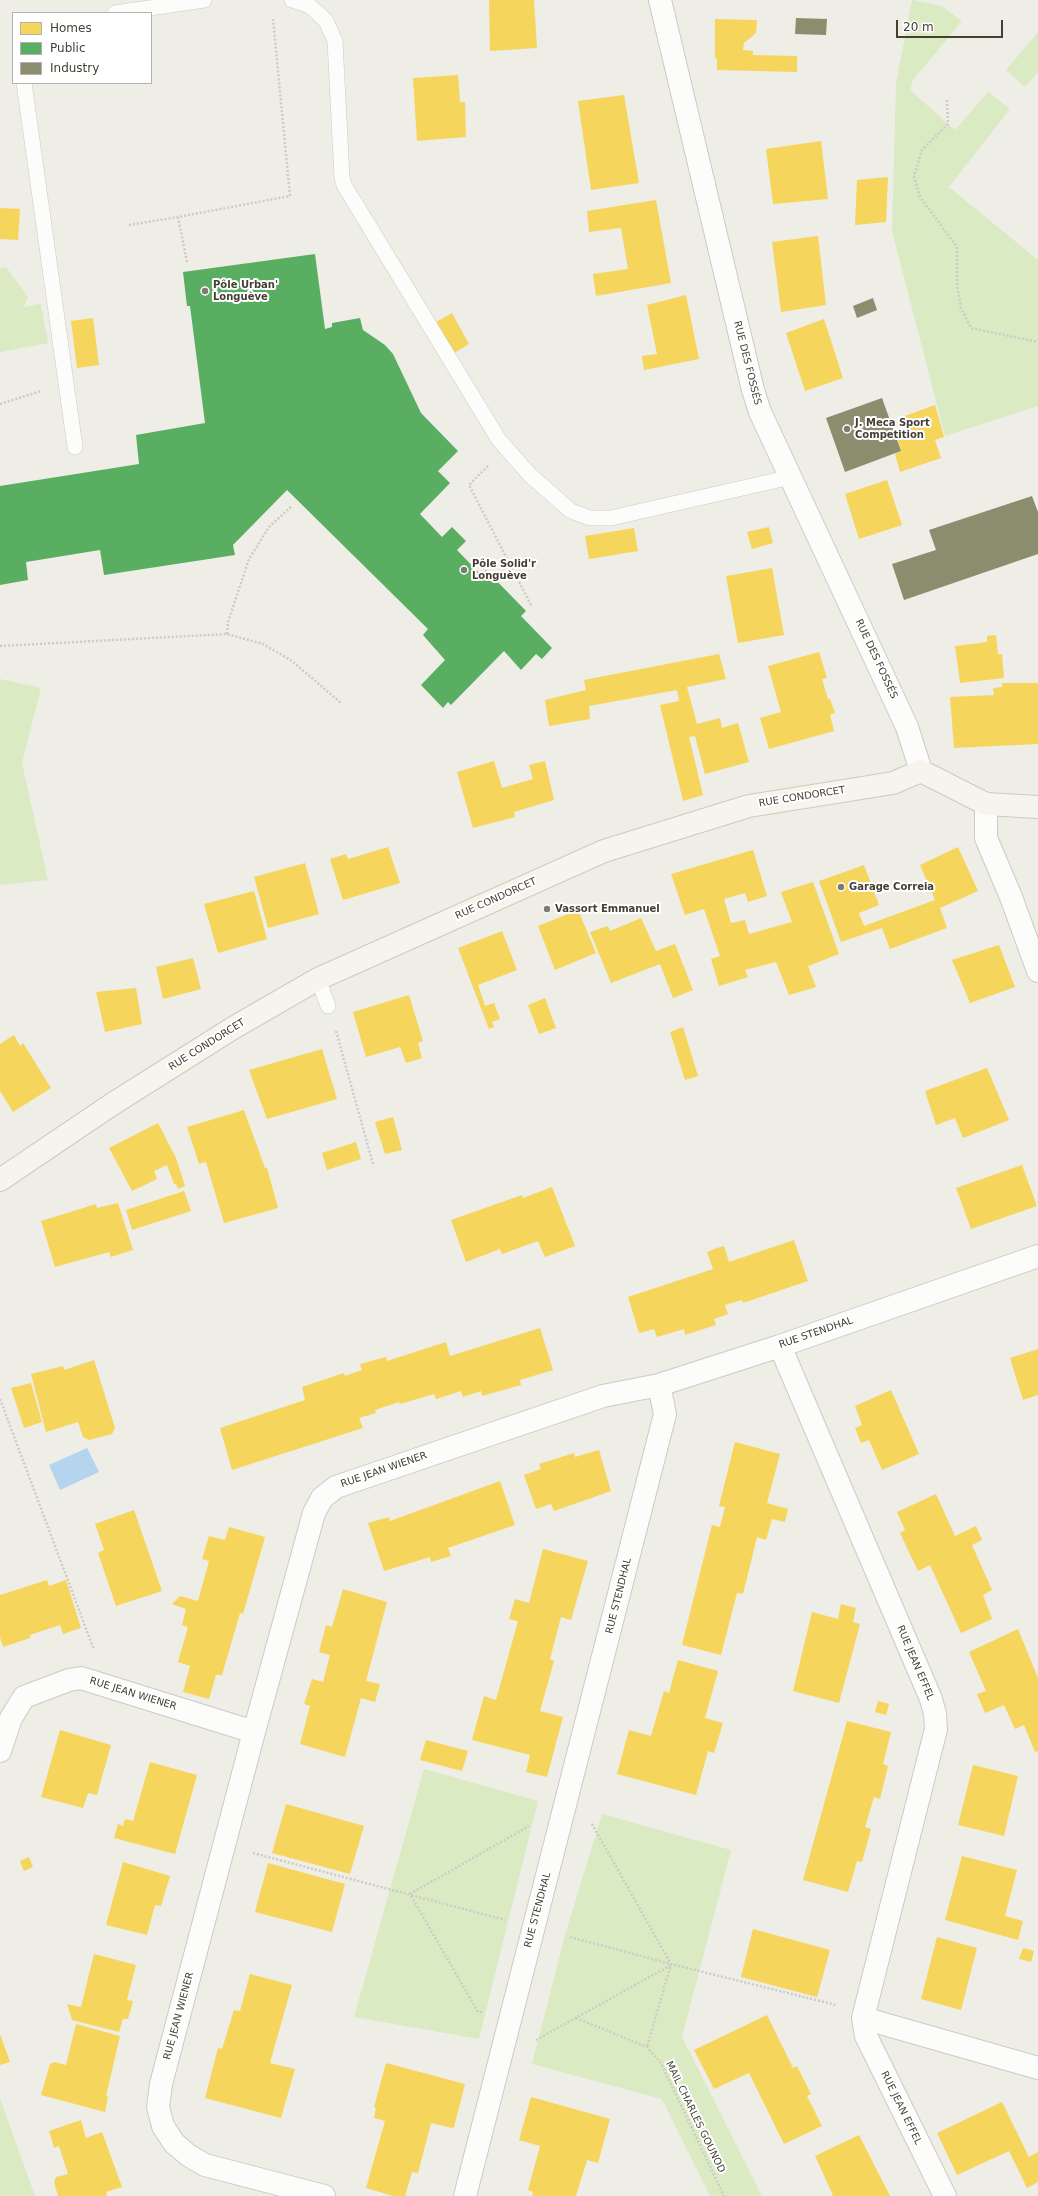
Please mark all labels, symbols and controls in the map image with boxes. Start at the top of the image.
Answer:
legend [12,12,152,84]
scale bar [898,12,1005,38]
text: 20 m [903,20,934,34]
text: Homes [50,21,92,35]
text: Public [50,41,86,55]
text: Industry [50,61,99,75]
place label: Pôle Urban' Longuève [213,279,278,302]
marker: Pôle Urban' Longuève [200,286,210,296]
street label: RUE DES FOSSÉS [731,320,763,406]
place label: J. Meca Sport Competition [855,417,930,440]
marker: J. Meca Sport Competition [842,424,852,434]
place label: Pôle Solid'r Longuève [472,558,536,582]
marker: Pôle Solid'r Longuève [459,565,469,575]
street label: RUE DES FOSSÉS [852,617,900,701]
street label: RUE CONDORCET [758,784,846,810]
street label: RUE CONDORCET [454,876,538,922]
place label: Garage Correia [849,881,934,893]
marker: Garage Correia [836,882,846,892]
place label: Vassort Emmanuel [555,903,660,915]
marker: Vassort Emmanuel [542,904,552,914]
street label: RUE CONDORCET [167,1017,247,1073]
street label: RUE STENDHAL [777,1315,855,1351]
street label: RUE JEAN WIENER [339,1450,429,1490]
street label: RUE STENDHAL [604,1557,634,1635]
street label: RUE JEAN EFFEL [894,1624,936,1702]
street label: RUE JEAN WIENER [88,1675,178,1713]
street label: RUE STENDHAL [522,1871,554,1949]
street label: RUE JEAN WIENER [162,1971,196,2061]
street label: MAIL CHARLES GOUNOD [663,2059,727,2175]
street label: RUE JEAN EFFEL [878,2069,924,2147]

